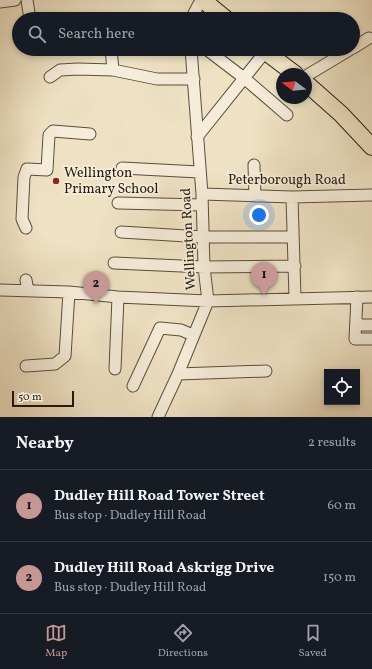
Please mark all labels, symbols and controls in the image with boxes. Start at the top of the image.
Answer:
search box [12,12,360,56]
icon: search [26,23,48,45]
text: Search here [58,24,135,45]
north arrow [276,68,312,104]
place label: Wellington Primary School [64,164,158,199]
street label: Peterborough Road [228,171,346,190]
marker: Wellington Primary School [51,176,61,186]
street label: Wellington Road [177,187,201,291]
your location [249,205,269,225]
pin: 1 [251,262,277,295]
pin: 2 [83,271,109,304]
map controls [324,369,360,405]
button: locate [324,369,360,405]
scale bar [12,389,74,408]
text: 50 m [18,390,42,405]
text: Nearby [16,432,74,455]
text: 2 results [308,434,356,452]
text: Dudley Hill Road Tower Street [54,486,265,507]
text: 1 [26,497,32,515]
text: 60 m [328,497,356,515]
text: Bus stop · Dudley Hill Road [54,507,206,525]
text: Dudley Hill Road Askrigg Drive [54,558,274,579]
text: 2 [26,569,32,587]
text: 150 m [323,569,356,587]
text: Bus stop · Dudley Hill Road [54,579,206,597]
tab: Map [45,622,67,661]
tab: Directions [158,622,208,661]
tab: Saved [298,622,327,661]

